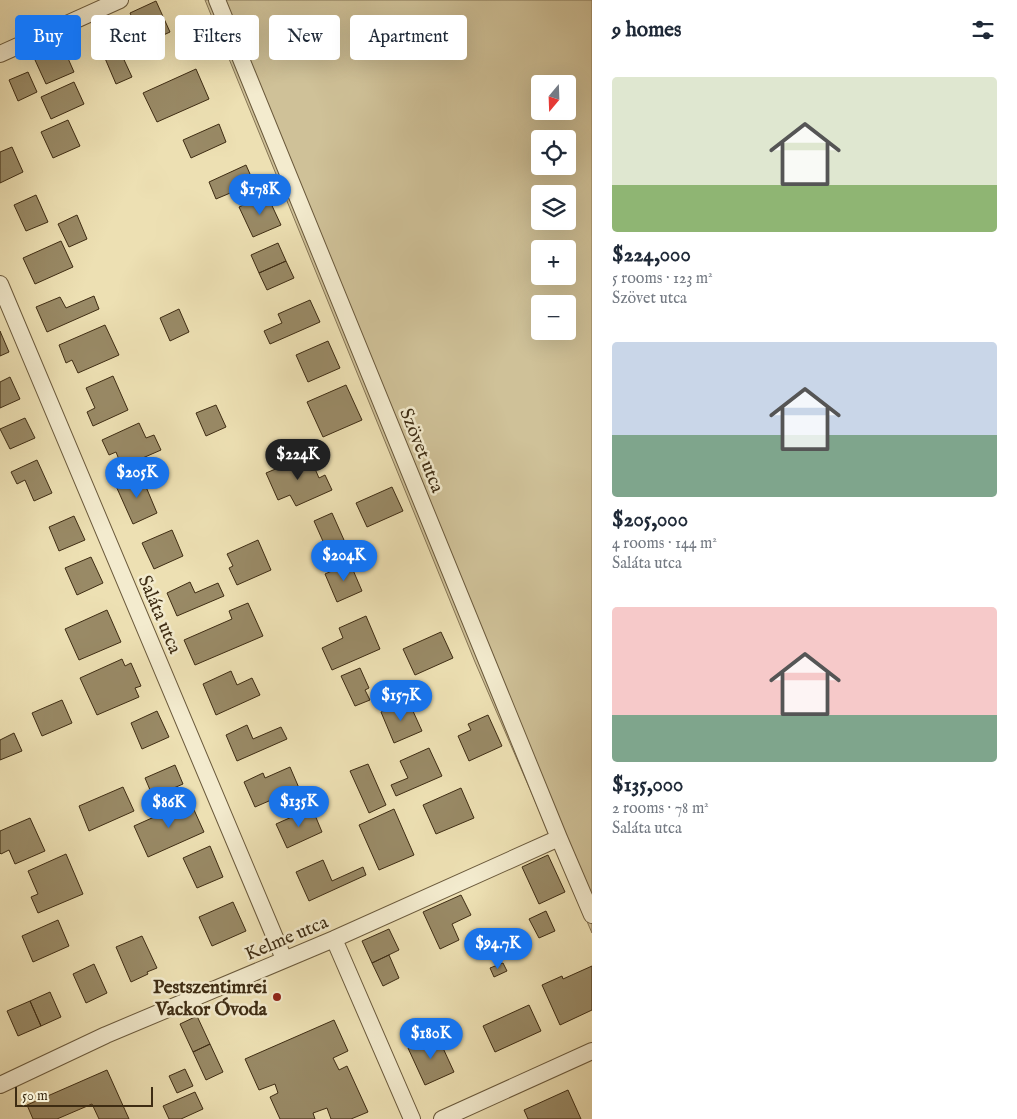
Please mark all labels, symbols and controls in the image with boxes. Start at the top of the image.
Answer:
chip: Buy [15,15,81,60]
chip: Rent [91,15,165,60]
chip: Filters [175,15,259,60]
chip: New [269,15,340,60]
chip: Apartment [350,15,467,60]
icon: filters [969,16,997,44]
text: 9 homes [612,17,681,44]
north arrow [531,75,576,120]
map controls [531,75,576,340]
icon: home [760,109,850,199]
button: locate [531,130,576,175]
pin: $178K [225,174,295,216]
text: $178K [240,180,280,200]
button: layers [531,185,576,230]
button: + [531,240,576,285]
text: $224,000 [612,242,691,269]
text: 5 rooms · 123 m² [612,269,713,289]
text: Szövet utca [612,289,687,309]
button: − [531,295,576,340]
icon: home [760,374,850,464]
street label: Szövet utca [393,405,449,497]
pin: $224K [263,438,333,481]
text: $224K [276,445,320,465]
pin: $205K [102,456,172,499]
text: $205K [116,463,158,483]
text: $205,000 [612,507,688,534]
text: 4 rooms · 144 m² [612,534,717,554]
pin: $204K [309,540,379,582]
text: $204K [322,546,366,566]
text: Saláta utca [612,554,682,574]
street label: Saláta utca [132,572,187,658]
icon: home [760,639,850,729]
pin: $157K [366,680,436,722]
text: $157K [381,686,421,706]
text: $135,000 [612,772,683,799]
pin: $86K [139,786,199,829]
pin: $135K [264,786,334,828]
text: $135K [280,792,318,812]
text: $86K [152,793,186,813]
text: 2 rooms · 78 m² [612,799,709,819]
text: Saláta utca [612,819,682,839]
street label: Kelme utca [242,910,333,967]
pin: $94.7K [457,928,539,970]
text: $94.7K [475,934,521,954]
place label: Pestszentimrei Vackor Óvoda [153,976,268,1022]
marker: Pestszentimrei Vackor Óvoda [271,991,283,1003]
pin: $180K [396,1018,466,1060]
text: $180K [411,1024,451,1044]
scale bar [15,1084,152,1107]
text: 50 m [22,1087,48,1105]

